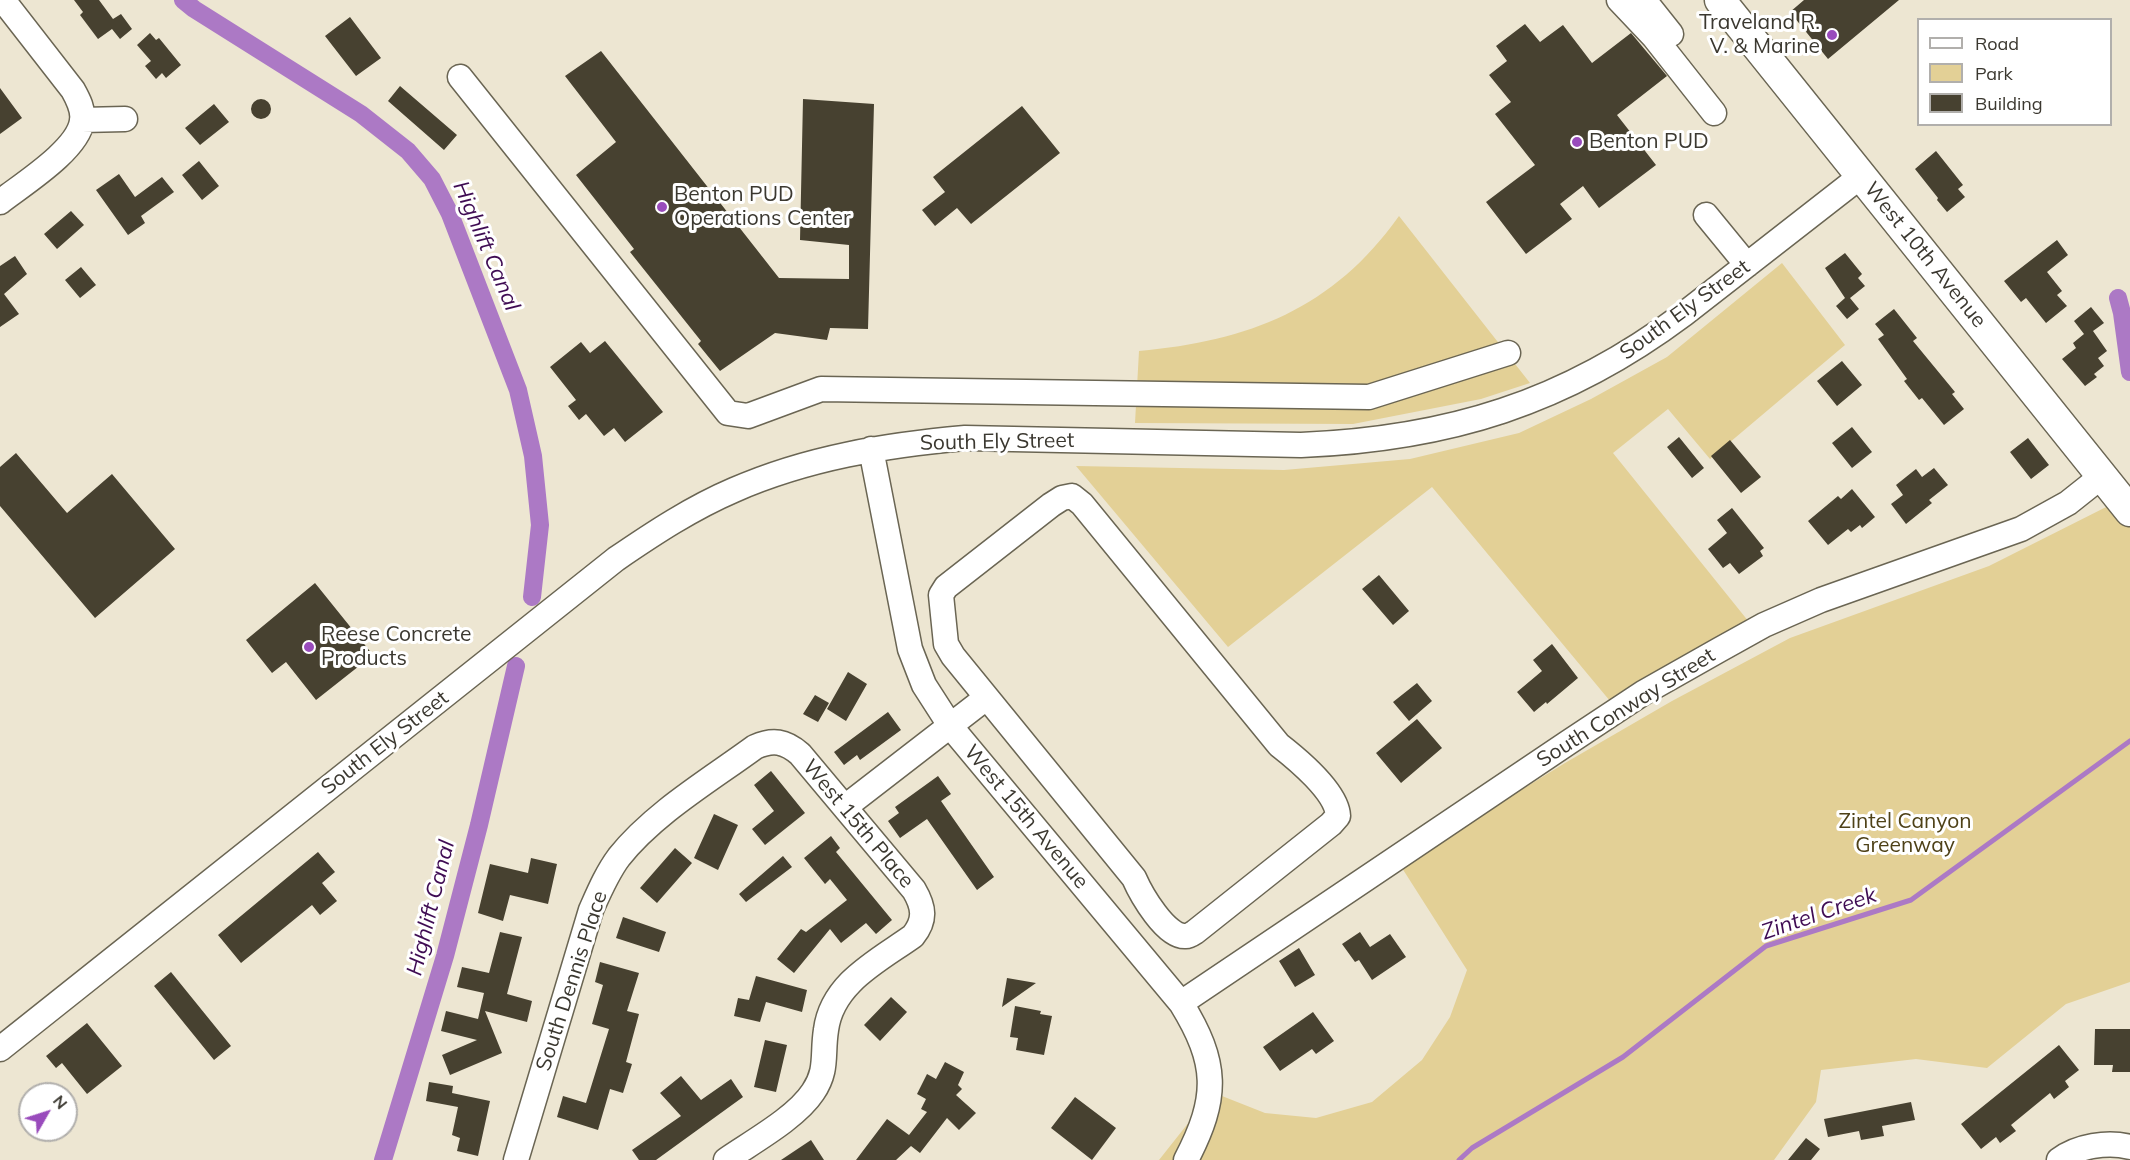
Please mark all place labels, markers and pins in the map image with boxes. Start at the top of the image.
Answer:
place label: Traveland R. V. & Marine [1699,10,1820,60]
marker: Traveland R. V. & Marine [1825,28,1839,42]
place label: Benton PUD [1589,129,1709,155]
marker: Benton PUD [1570,135,1584,149]
place label: Benton PUD Operations Center [674,182,851,232]
marker: Benton PUD Operations Center [655,200,669,214]
place label: Reese Concrete Products [321,622,471,672]
marker: Reese Concrete Products [302,640,316,654]

